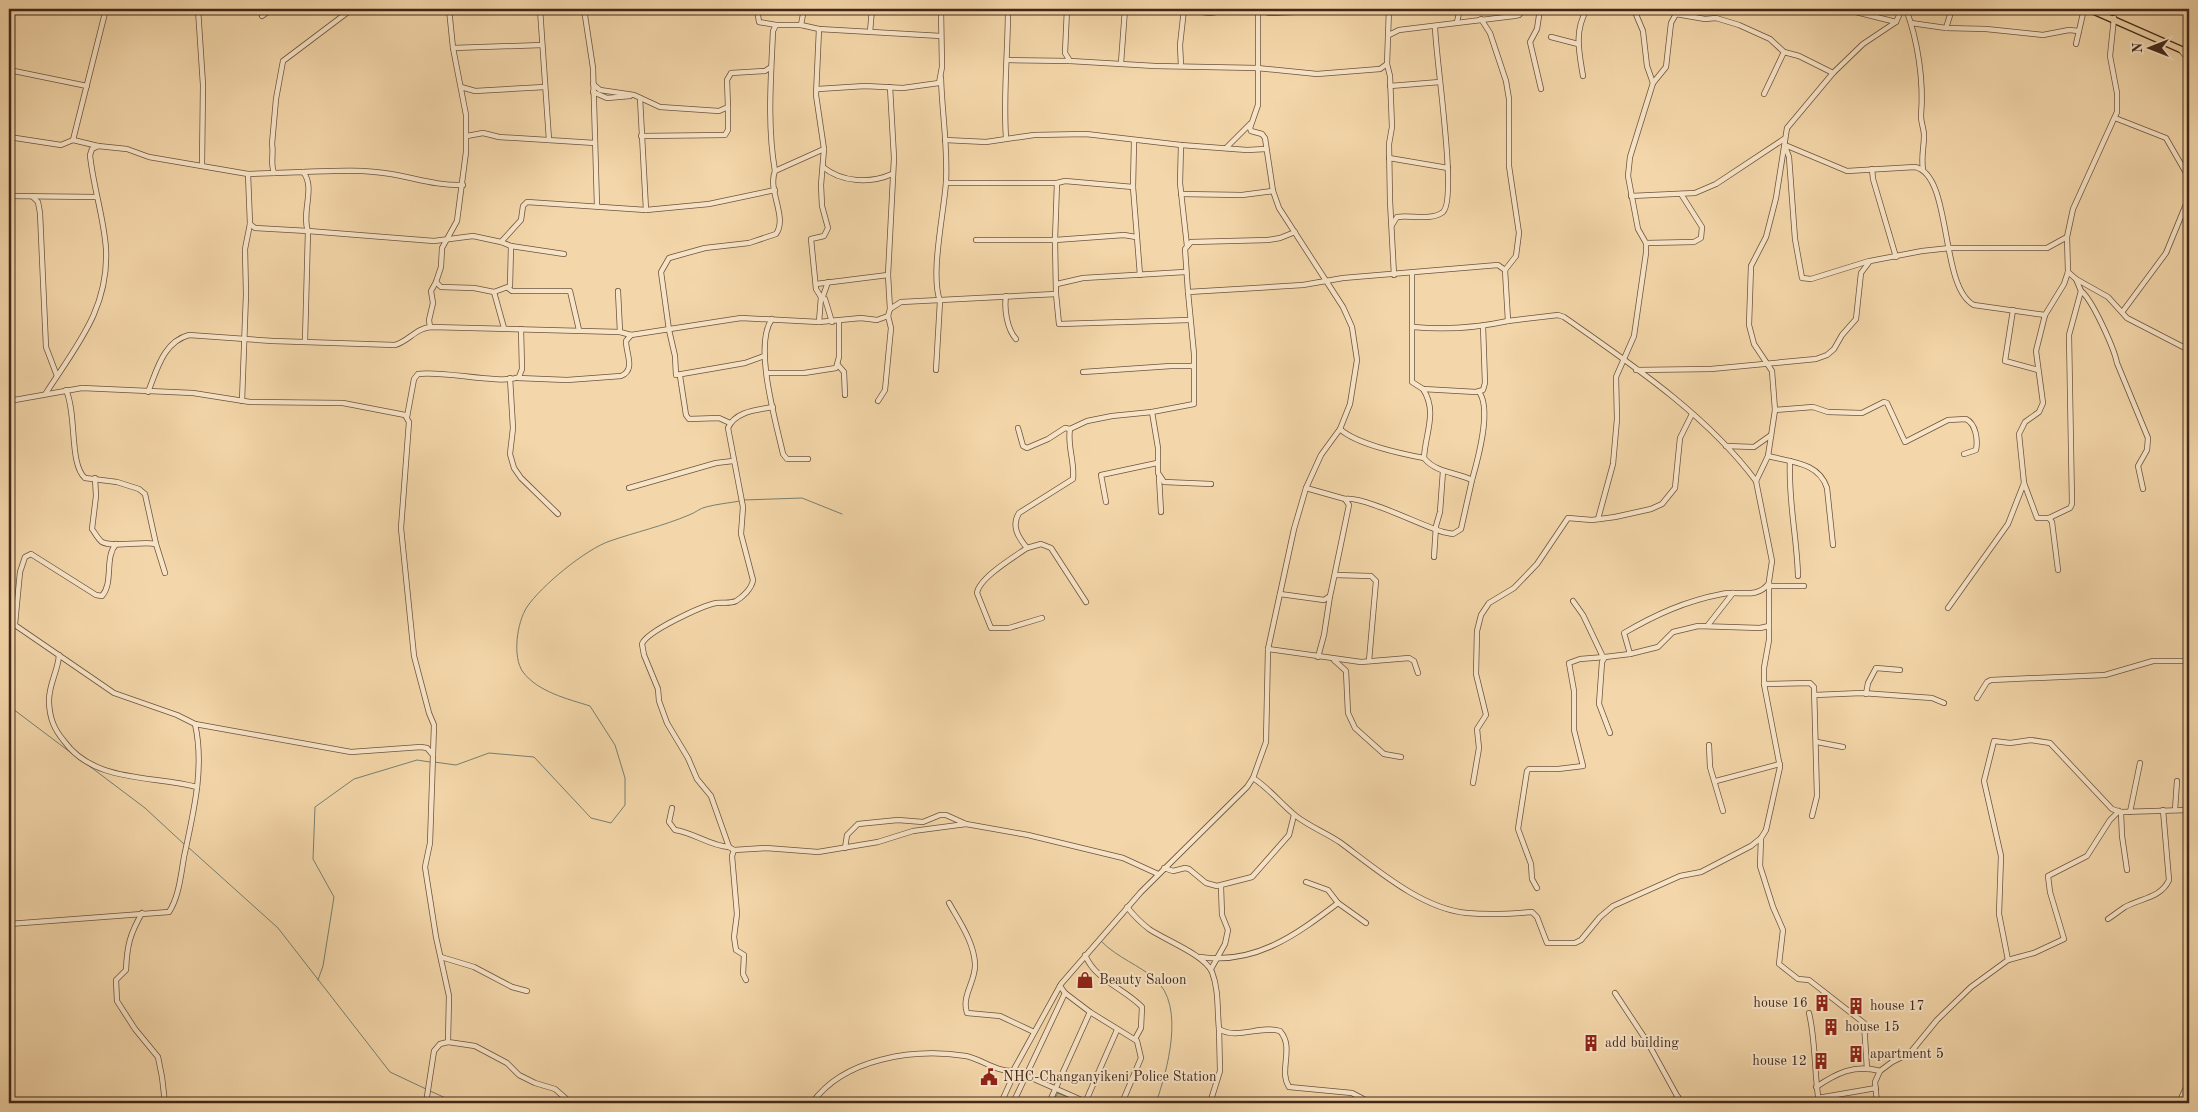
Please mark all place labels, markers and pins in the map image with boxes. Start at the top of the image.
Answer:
shop icon: Beauty Saloon [1075,970,1095,990]
place label: Beauty Saloon [1099,973,1187,987]
building icon: house 16 [1812,993,1832,1013]
place label: house 16 [1753,996,1808,1010]
building icon: house 17 [1846,996,1866,1016]
place label: house 17 [1870,999,1925,1013]
building icon: house 15 [1821,1017,1841,1037]
place label: house 15 [1845,1020,1900,1034]
building icon: add building [1581,1033,1601,1053]
place label: add building [1605,1036,1679,1050]
building icon: apartment 5 [1846,1044,1866,1064]
place label: apartment 5 [1870,1047,1944,1061]
building icon: house 12 [1811,1051,1831,1071]
place label: house 12 [1752,1054,1807,1068]
public building icon: NHC-Changanyikeni Police Station [979,1067,999,1087]
place label: NHC-Changanyikeni Police Station [1003,1070,1217,1084]

